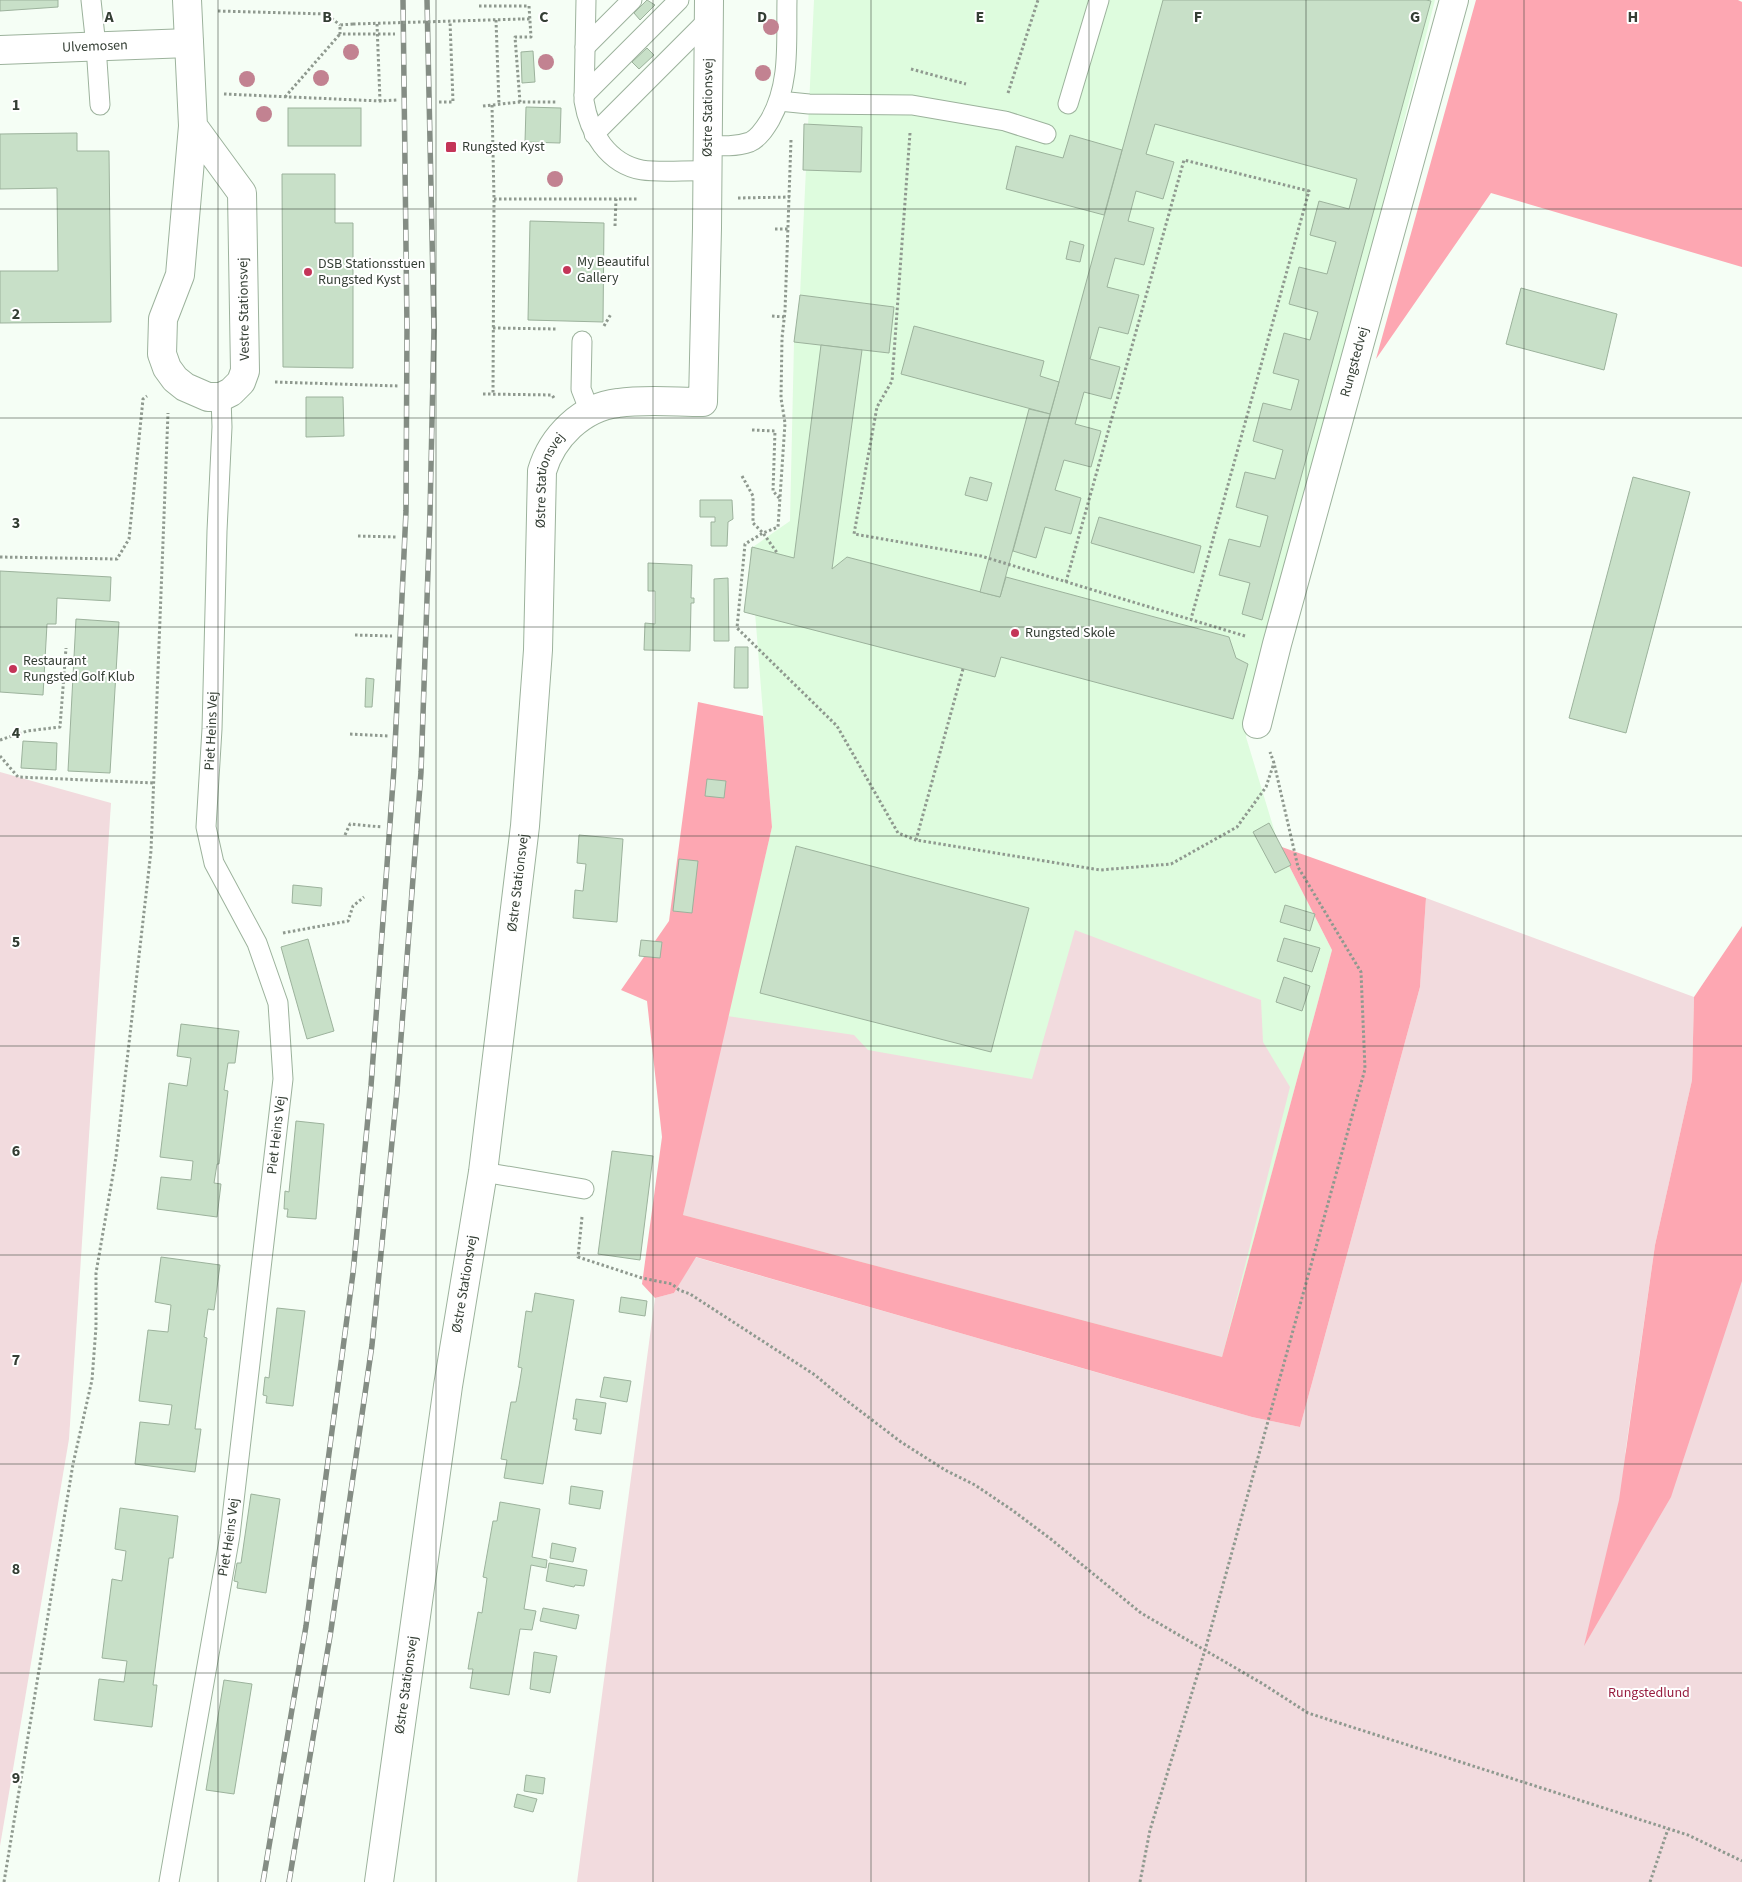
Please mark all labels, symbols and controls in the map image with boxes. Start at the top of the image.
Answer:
text: A [103,6,114,28]
text: B [322,6,332,28]
text: C [539,6,549,28]
text: D [757,6,767,28]
text: E [976,6,984,28]
text: F [1194,6,1202,28]
text: G [1410,6,1420,28]
text: H [1628,6,1638,28]
street label: Ulvemosen [62,35,128,58]
street label: Østre Stationsvej [698,58,718,157]
text: 1 [12,94,20,116]
place label: Rungsted Kyst [462,137,545,157]
marker: Rungsted Kyst [444,140,458,154]
place label: My Beautiful Gallery [577,252,650,288]
place label: DSB Stationsstuen Rungsted Kyst [318,254,425,290]
street label: Vestre Stationsvej [233,257,255,361]
marker: My Beautiful Gallery [561,264,573,276]
marker: DSB Stationsstuen Rungsted Kyst [302,266,314,278]
text: 2 [12,303,20,325]
street label: Rungstedvej [1335,324,1374,399]
street label: Østre Stationsvej [531,428,570,528]
text: 3 [12,512,20,534]
place label: Rungsted Skole [1025,623,1115,643]
marker: Rungsted Skole [1009,627,1021,639]
place label: Restaurant Rungsted Golf Klub [23,651,135,687]
marker: Restaurant Rungsted Golf Klub [7,663,19,675]
street label: Piet Heins Vej [199,691,223,771]
text: 4 [12,722,21,744]
street label: Østre Stationsvej [502,832,534,933]
text: 5 [12,931,20,953]
street label: Piet Heins Vej [262,1095,291,1175]
text: 6 [12,1140,20,1162]
street label: Østre Stationsvej [447,1234,483,1335]
text: 7 [12,1349,20,1371]
street label: Piet Heins Vej [213,1497,244,1578]
text: 8 [12,1558,20,1580]
street label: Østre Stationsvej [390,1635,423,1735]
park label: Rungstedlund [1608,1683,1690,1703]
text: 9 [12,1767,20,1789]

